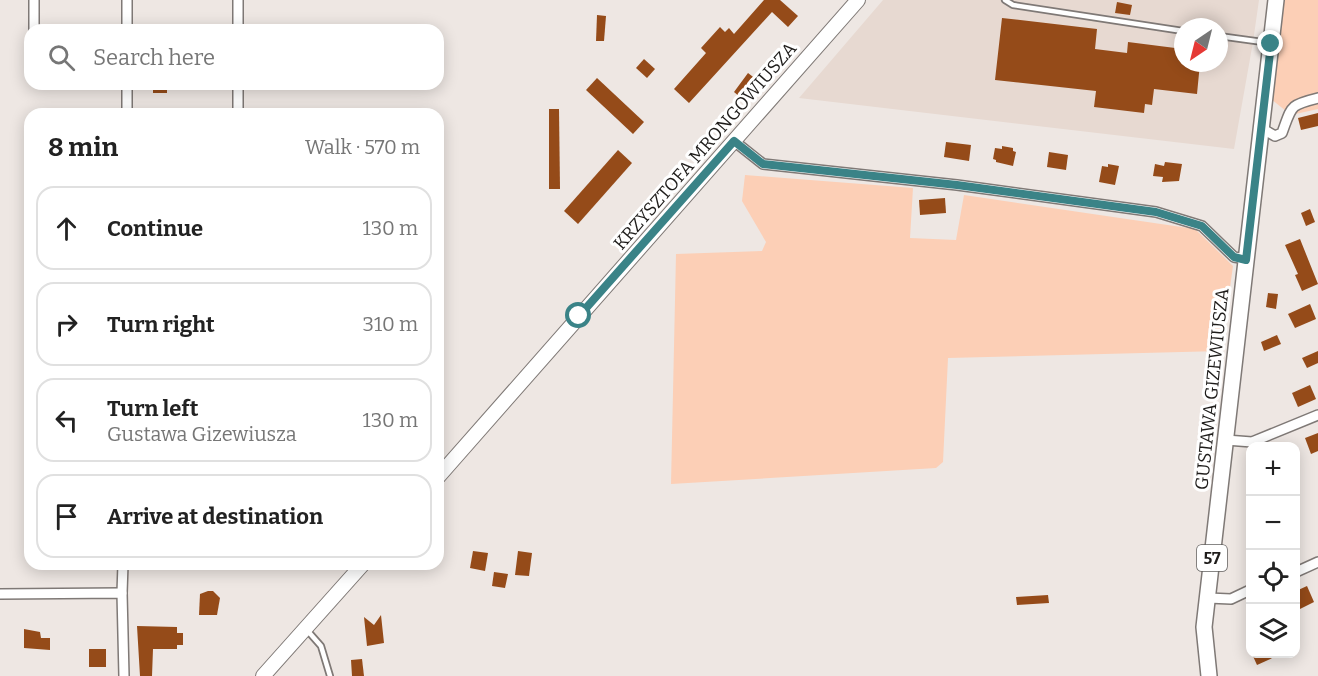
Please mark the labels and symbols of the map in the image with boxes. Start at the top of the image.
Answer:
north arrow [1174,18,1228,72]
route end [1257,30,1283,56]
street label: KRZYSZTOFA MRONGOWIUSZA [609,38,801,254]
street label: GUSTAWA GIZEWIUSZA [1190,287,1234,491]
route start [565,302,591,328]
road number: 57 [1197,545,1227,571]

